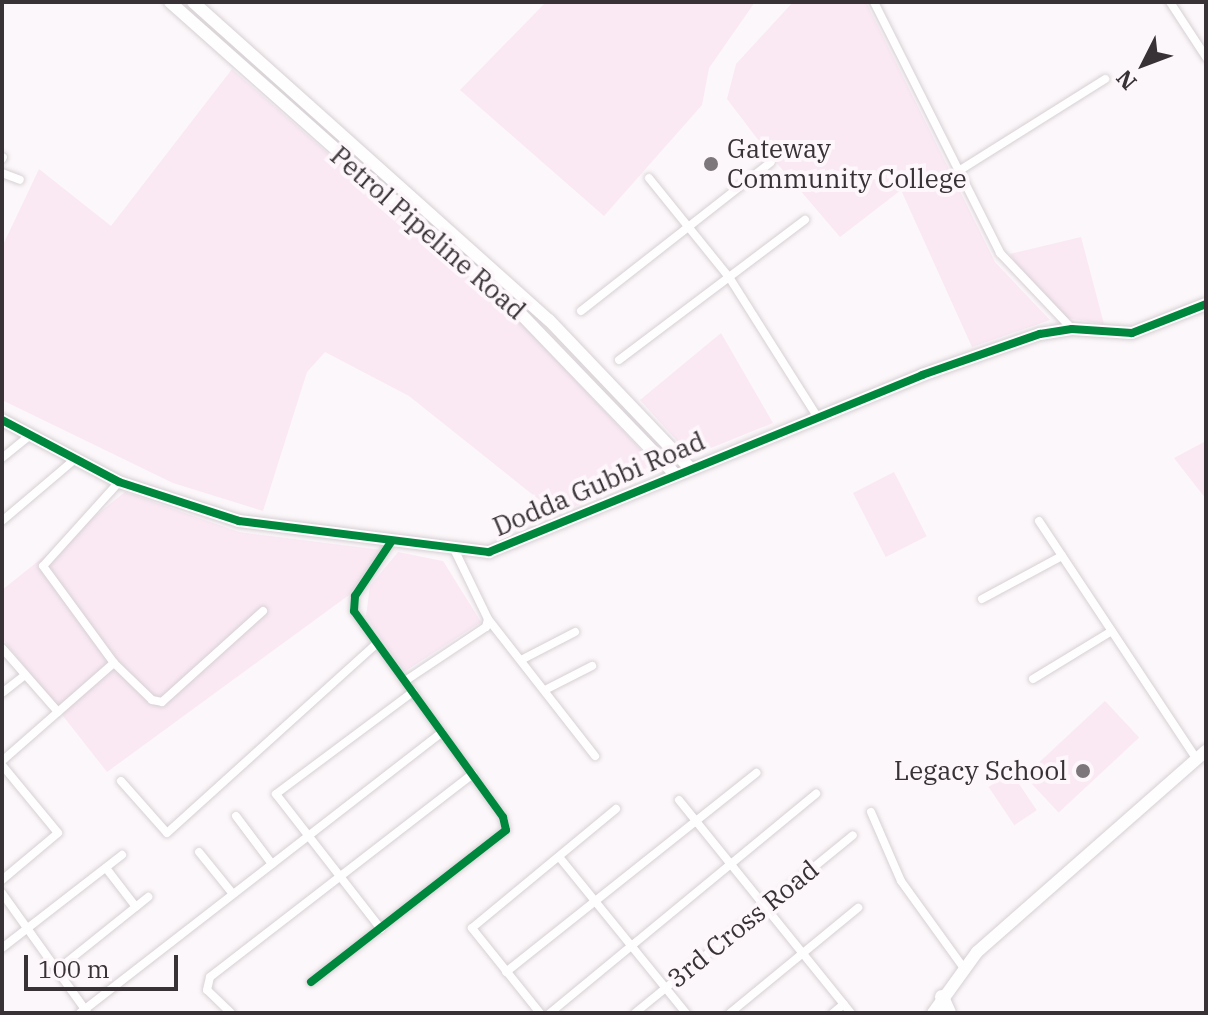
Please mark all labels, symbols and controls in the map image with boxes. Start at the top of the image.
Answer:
north arrow [1104,24,1184,104]
text: N [1109,64,1142,97]
place label: Gateway Community College [727,133,967,194]
street label: Petrol Pipeline Road [324,140,532,326]
marker: Gateway Community College [702,155,720,173]
street label: Dodda Gubbi Road [488,425,710,543]
place label: Legacy School [894,755,1067,787]
marker: Legacy School [1074,762,1092,780]
street label: 3rd Cross Road [661,854,825,994]
scale bar [28,939,182,989]
text: 100 m [38,953,110,985]

